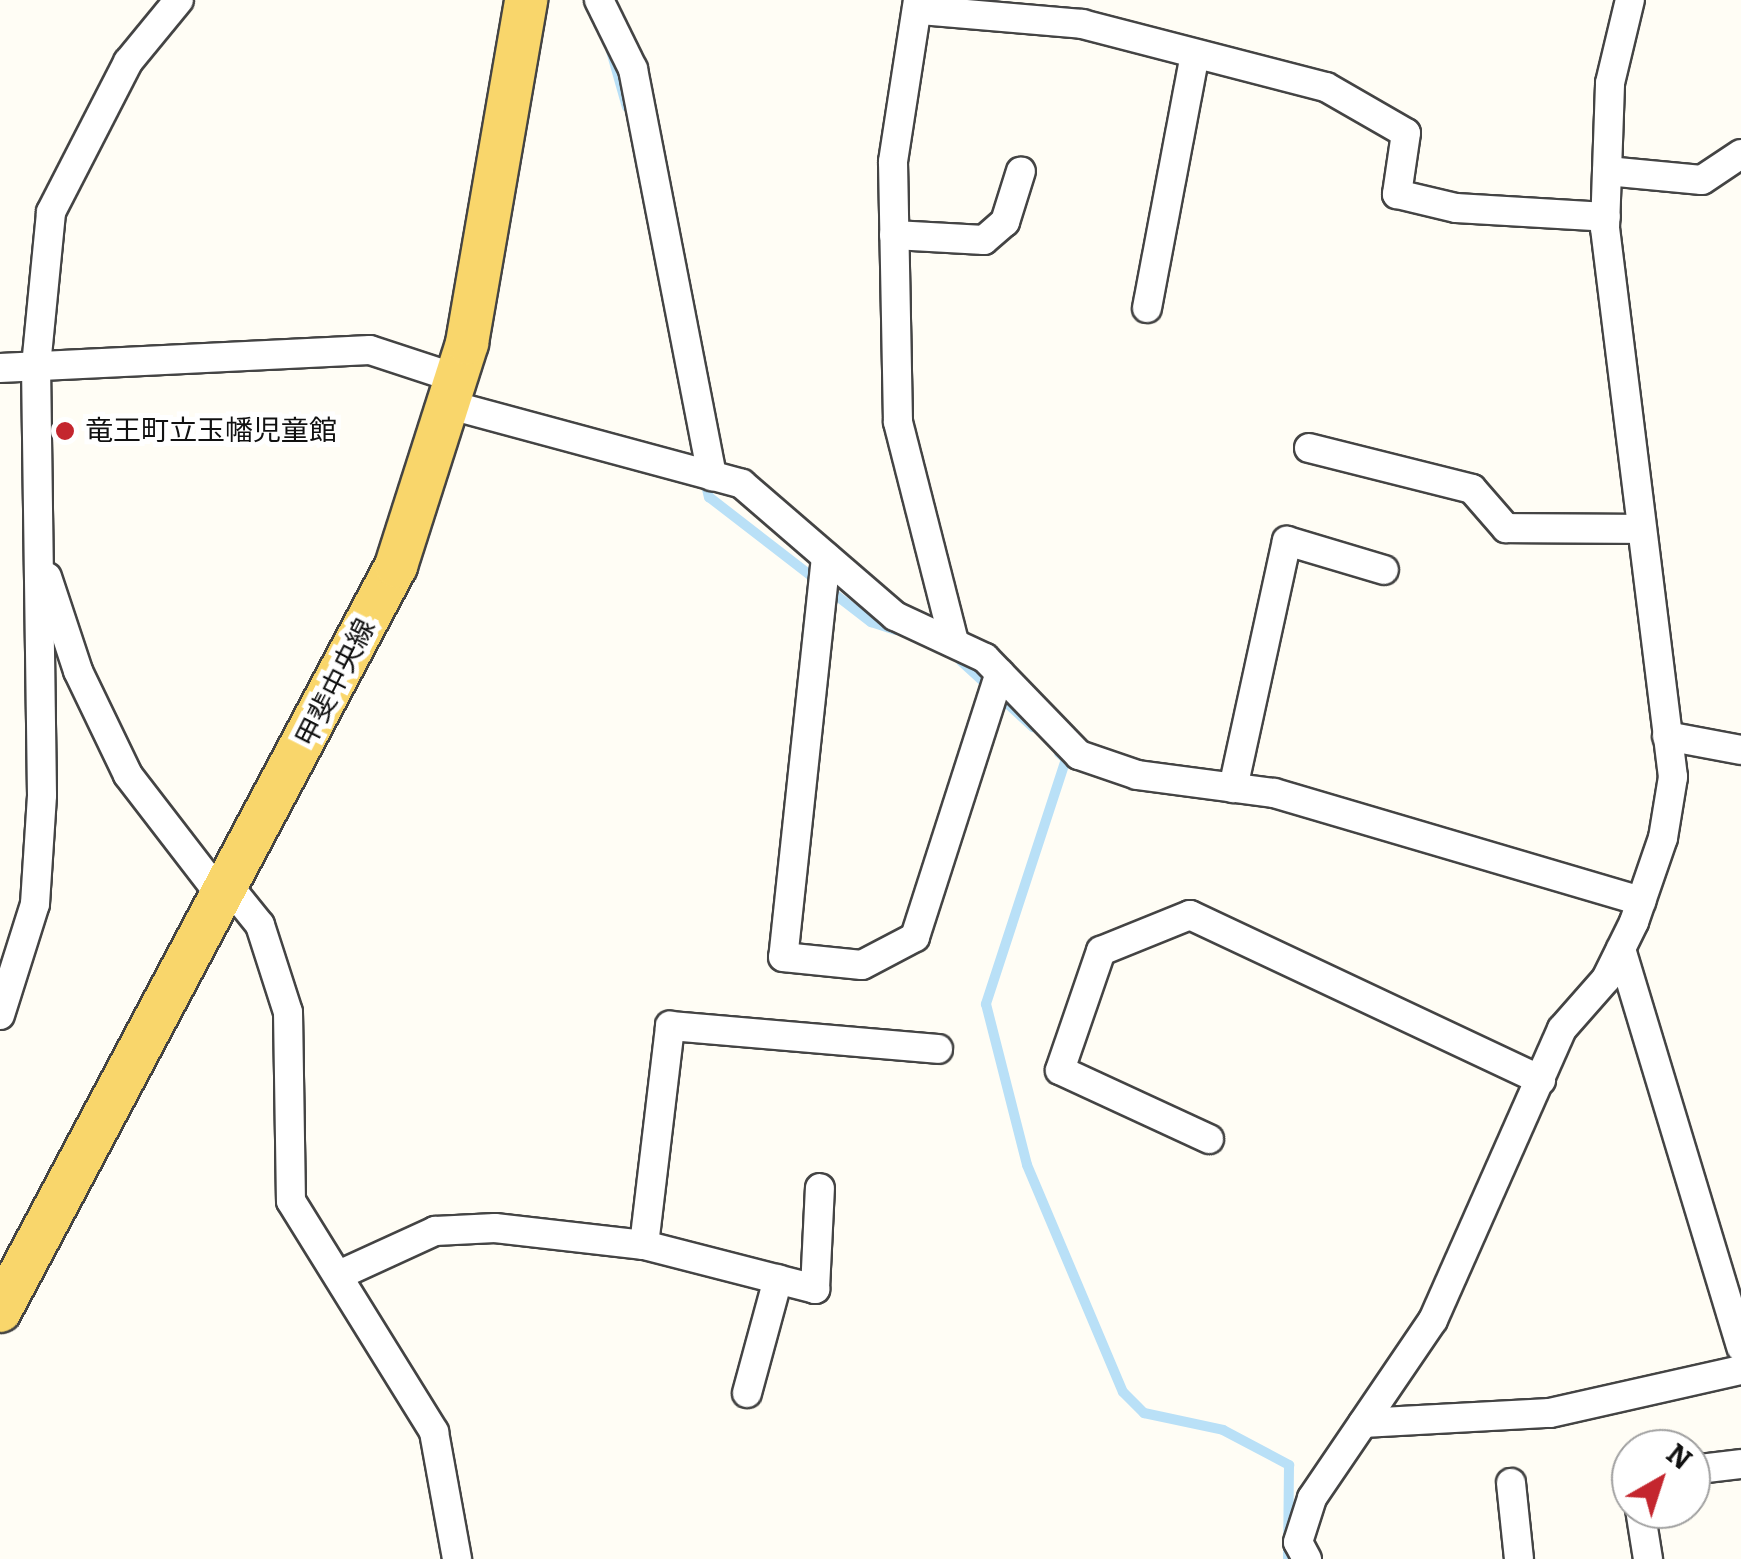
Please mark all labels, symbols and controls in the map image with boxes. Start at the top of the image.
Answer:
place label: 竜王町立玉幡児童館 [85,414,337,448]
marker: 竜王町立玉幡児童館 [54,420,76,442]
street label: 甲斐中央線 [289,613,383,753]
north arrow [1611,1429,1711,1529]
text: N [1660,1437,1698,1476]

